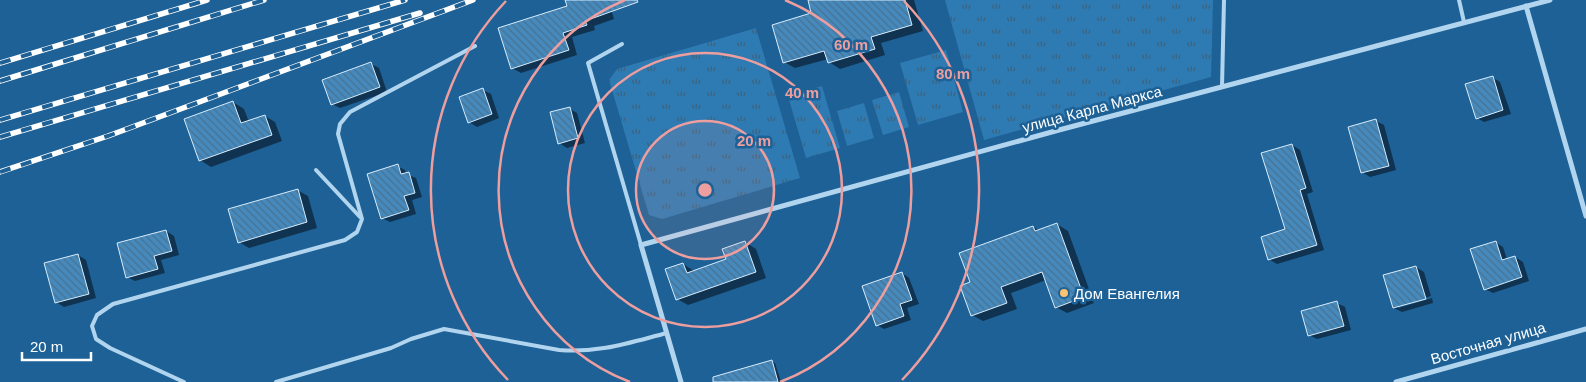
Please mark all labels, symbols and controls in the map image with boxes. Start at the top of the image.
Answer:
text: 60 m [834,36,868,53]
text: 80 m [936,65,970,82]
street label: улица Карла Маркса [1020,82,1164,136]
text: 40 m [785,84,819,101]
text: 20 m [737,132,771,149]
centre of rings [696,181,714,199]
place label: Дом Евангелия [1074,285,1180,302]
marker: Дом Евангелия [1058,287,1070,299]
street label: Восточная улица [1429,318,1548,368]
scale bar [22,330,91,362]
text: 20 m [30,338,63,355]

